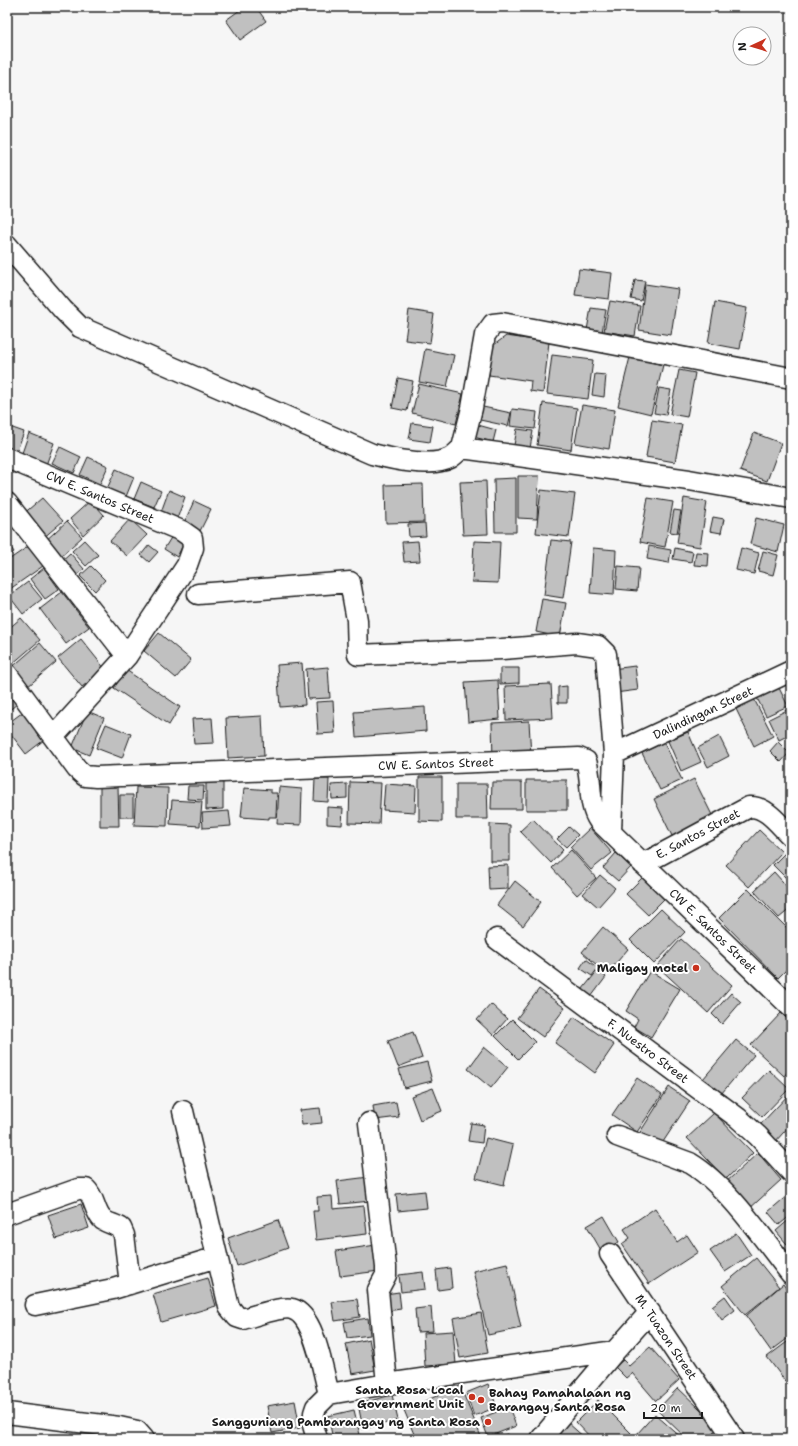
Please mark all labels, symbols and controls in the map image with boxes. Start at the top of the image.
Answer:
north arrow [732,26,772,66]
text: N [735,42,750,52]
street label: CW E. Santos Street [44,467,156,527]
street label: Dalindingan Street [650,683,756,743]
street label: CW E. Santos Street [378,754,494,774]
street label: E. Santos Street [653,805,743,863]
street label: CW E. Santos Street [666,885,760,977]
place label: Maligay motel [597,960,688,976]
marker: Maligay motel [691,963,701,973]
street label: F. Nuestro Street [604,1015,692,1087]
street label: M. Tuazon Street [631,1291,701,1383]
place label: Santa Rosa Local Government Unit [355,1382,464,1412]
place label: Bahay Pamahalaan ng Barangay Santa Rosa [489,1385,631,1415]
marker: Santa Rosa Local Government Unit [467,1392,477,1402]
scale bar [644,1394,702,1420]
marker: Bahay Pamahalaan ng Barangay Santa Rosa [476,1395,486,1405]
text: 20 m [650,1400,681,1416]
place label: Sangguniang Pambarangay ng Santa Rosa [212,1414,481,1430]
marker: Sangguniang Pambarangay ng Santa Rosa [483,1417,493,1427]

